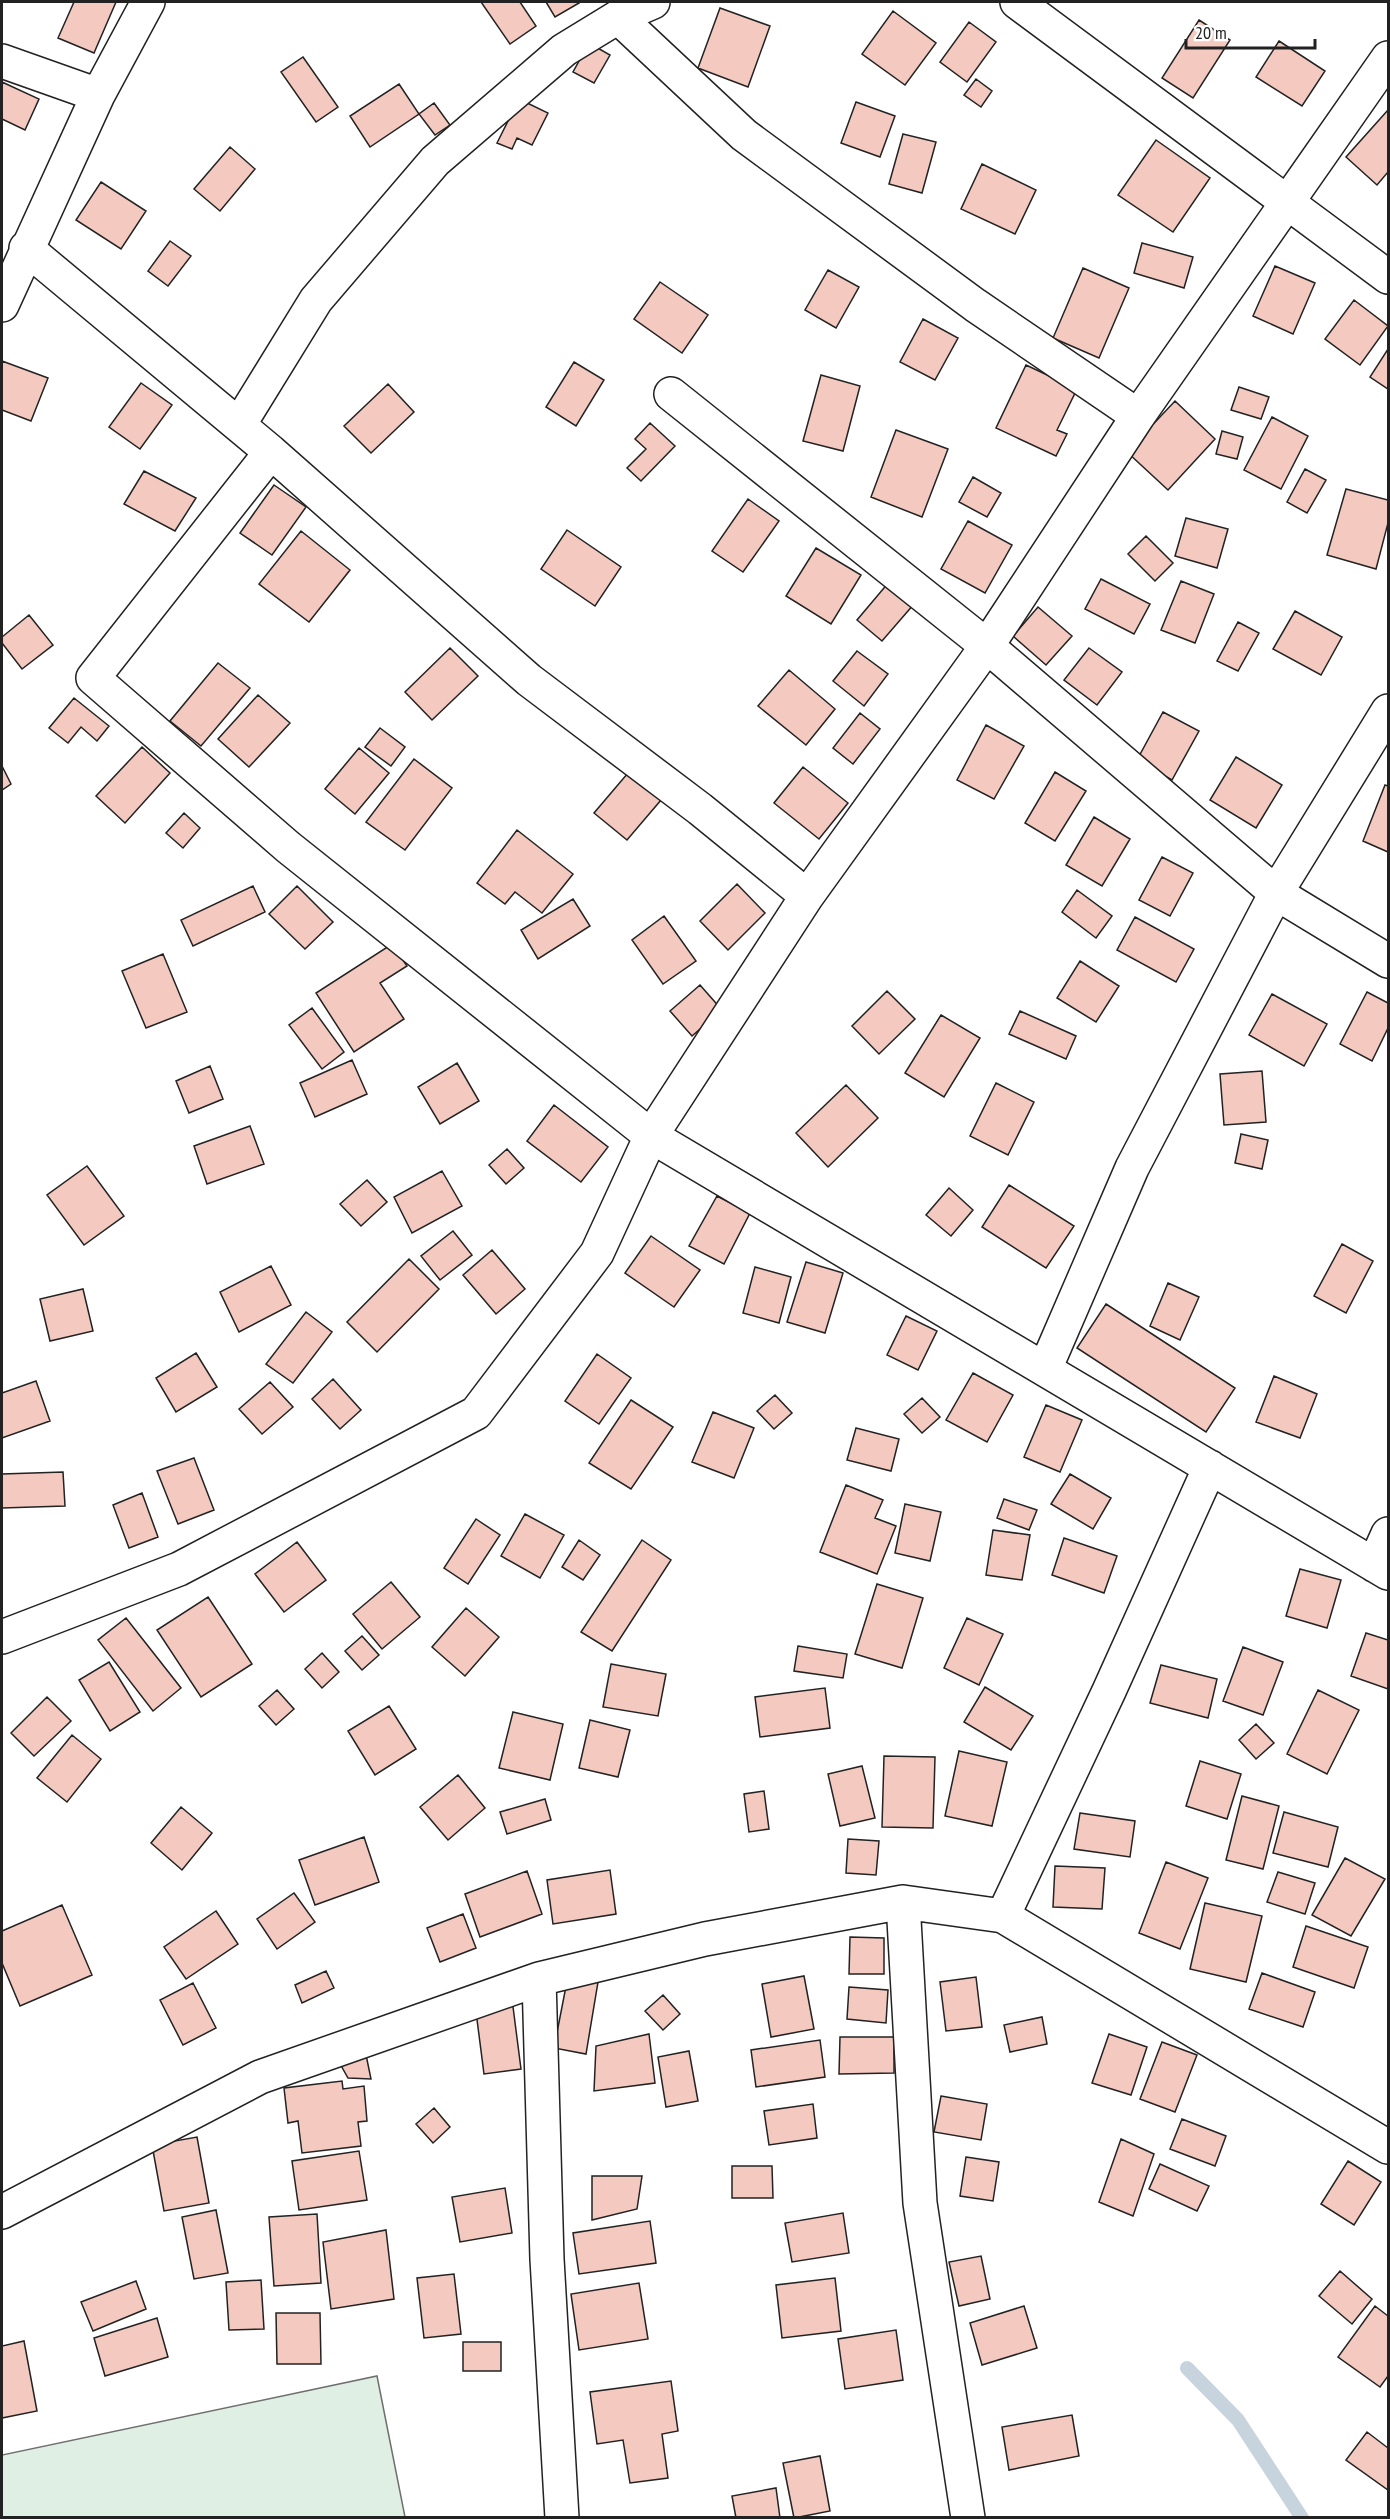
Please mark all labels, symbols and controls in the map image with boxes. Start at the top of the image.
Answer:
scale bar [1186,12,1315,50]
text: 20 m [1195,21,1227,44]

